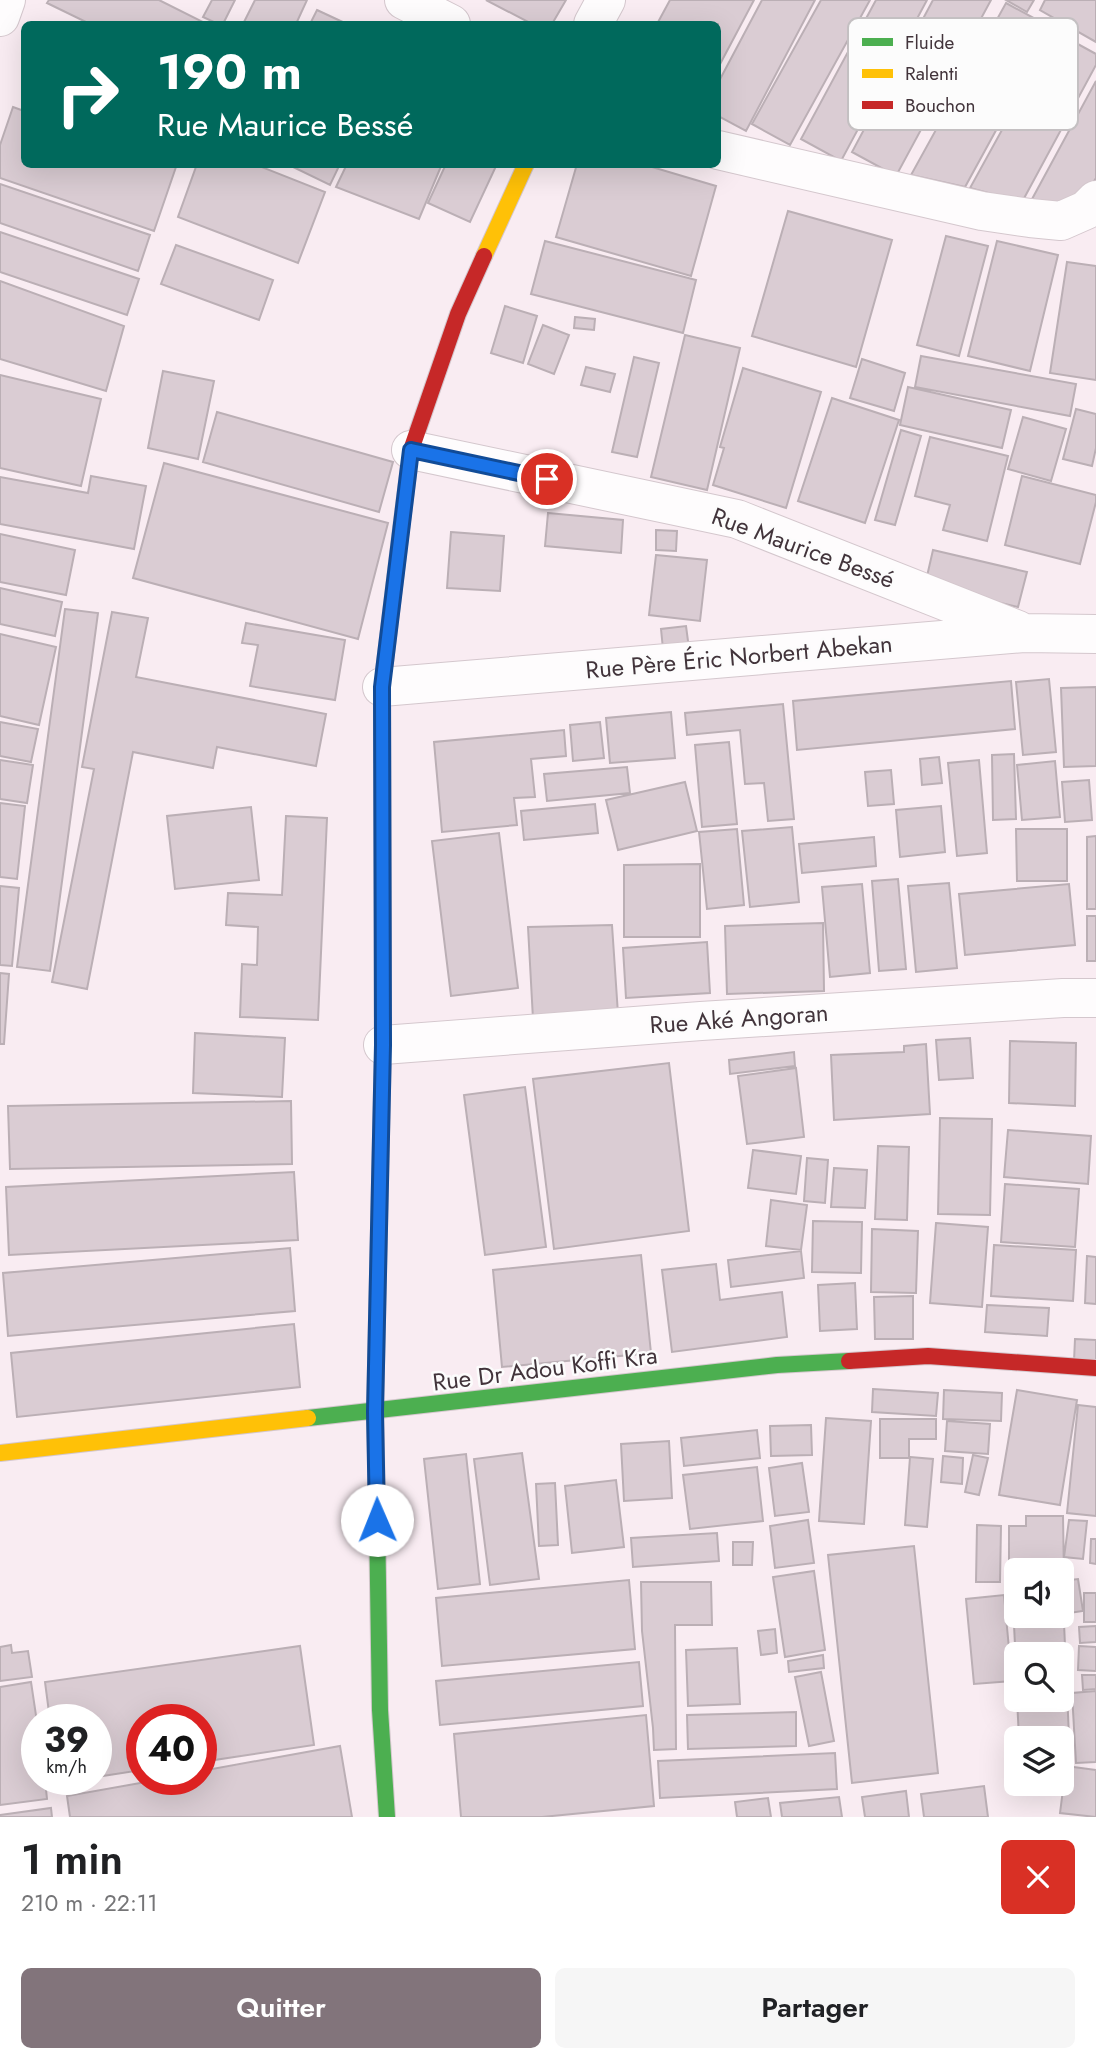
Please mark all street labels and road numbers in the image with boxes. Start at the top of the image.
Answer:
street label: Rue Maurice Bessé [707,498,899,597]
street label: Rue Père Éric Norbert Abekan [584,626,894,687]
street label: Rue Aké Angoran [649,995,829,1042]
street label: Rue Dr Adou Koffi Kra [431,1337,659,1400]

